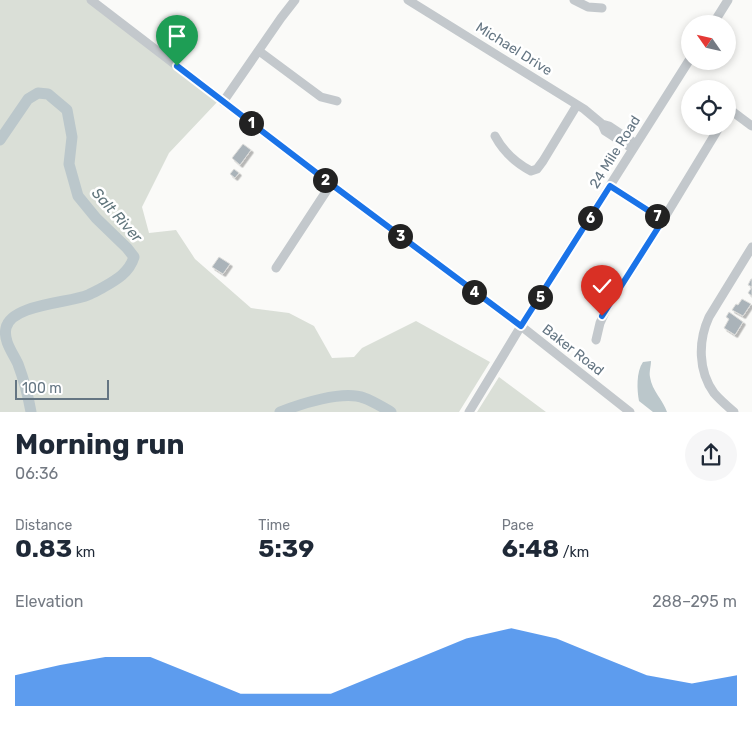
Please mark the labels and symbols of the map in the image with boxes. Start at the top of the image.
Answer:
pin [156,15,198,66]
north arrow [681,15,736,70]
street label: Michael Drive [473,19,555,79]
pin: 1 [238,110,264,136]
street label: 24 Mile Road [586,112,644,192]
pin: 2 [312,168,338,192]
water label: Salt River [88,184,147,247]
pin: 7 [644,204,670,228]
pin: 6 [578,206,602,230]
pin: 3 [388,224,412,248]
pin [581,265,623,316]
pin: 4 [462,280,486,304]
pin: 5 [528,284,552,310]
street label: Baker Road [539,321,607,379]
scale bar [15,377,109,400]

